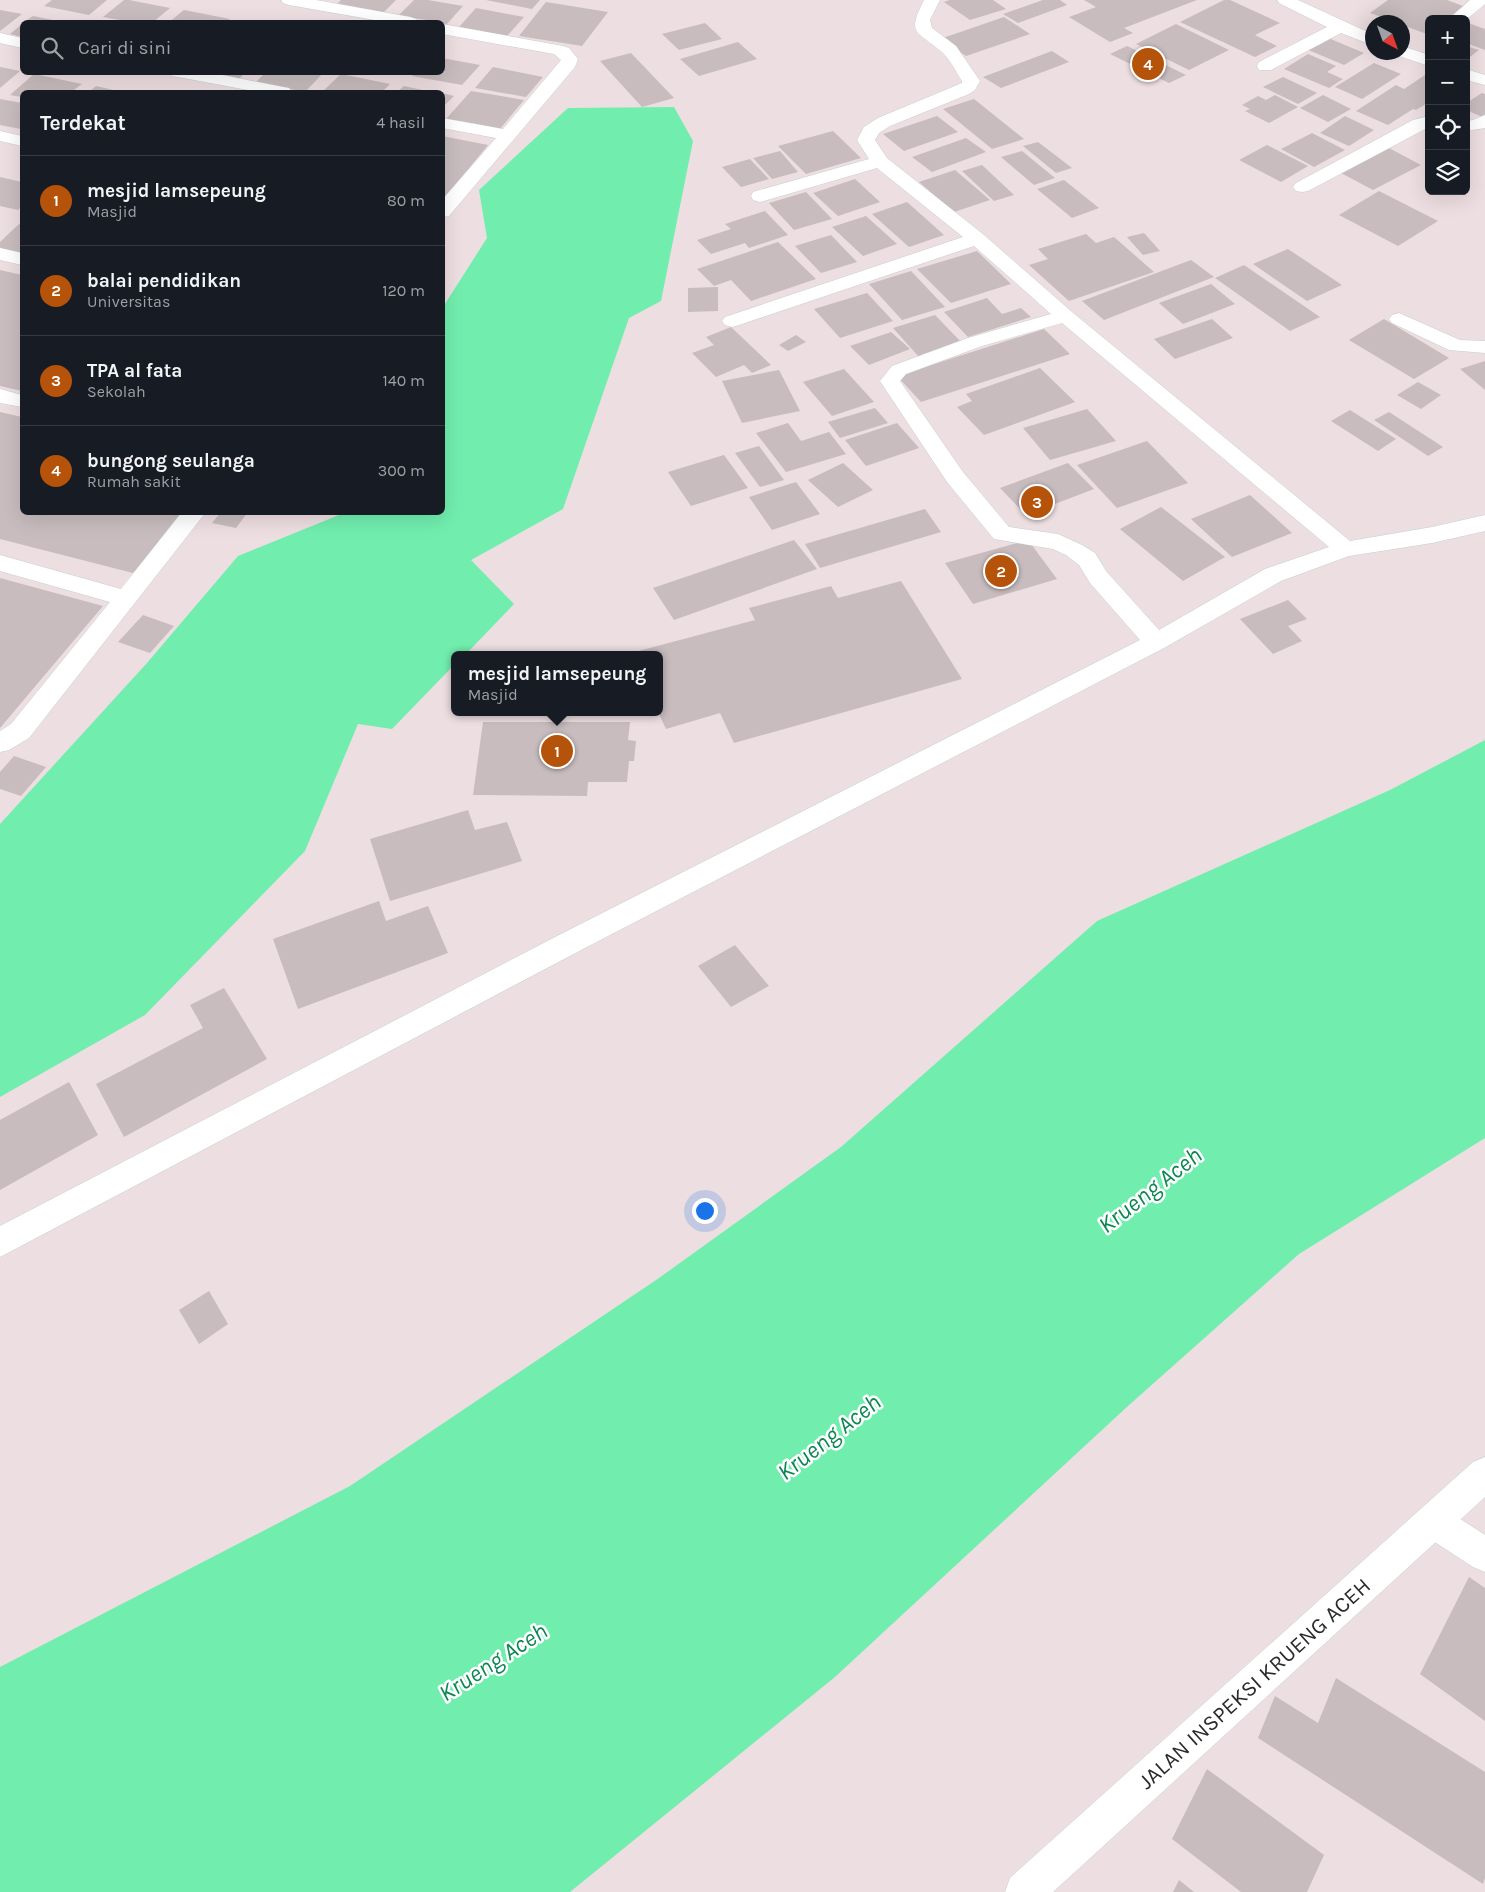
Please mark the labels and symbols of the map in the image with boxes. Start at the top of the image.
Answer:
north arrow [1365,15,1410,60]
pin: 4 [1132,45,1164,83]
pin: 3 [1021,483,1053,521]
pin: 2 [985,552,1017,590]
pin: 1 [541,732,573,770]
water label: Krueng Aceh [1093,1141,1207,1239]
your location [692,1198,718,1224]
water label: Krueng Aceh [772,1388,886,1486]
street label: JALAN INSPEKSI KRUENG ACEH [1133,1573,1376,1795]
water label: Krueng Aceh [434,1617,552,1707]

